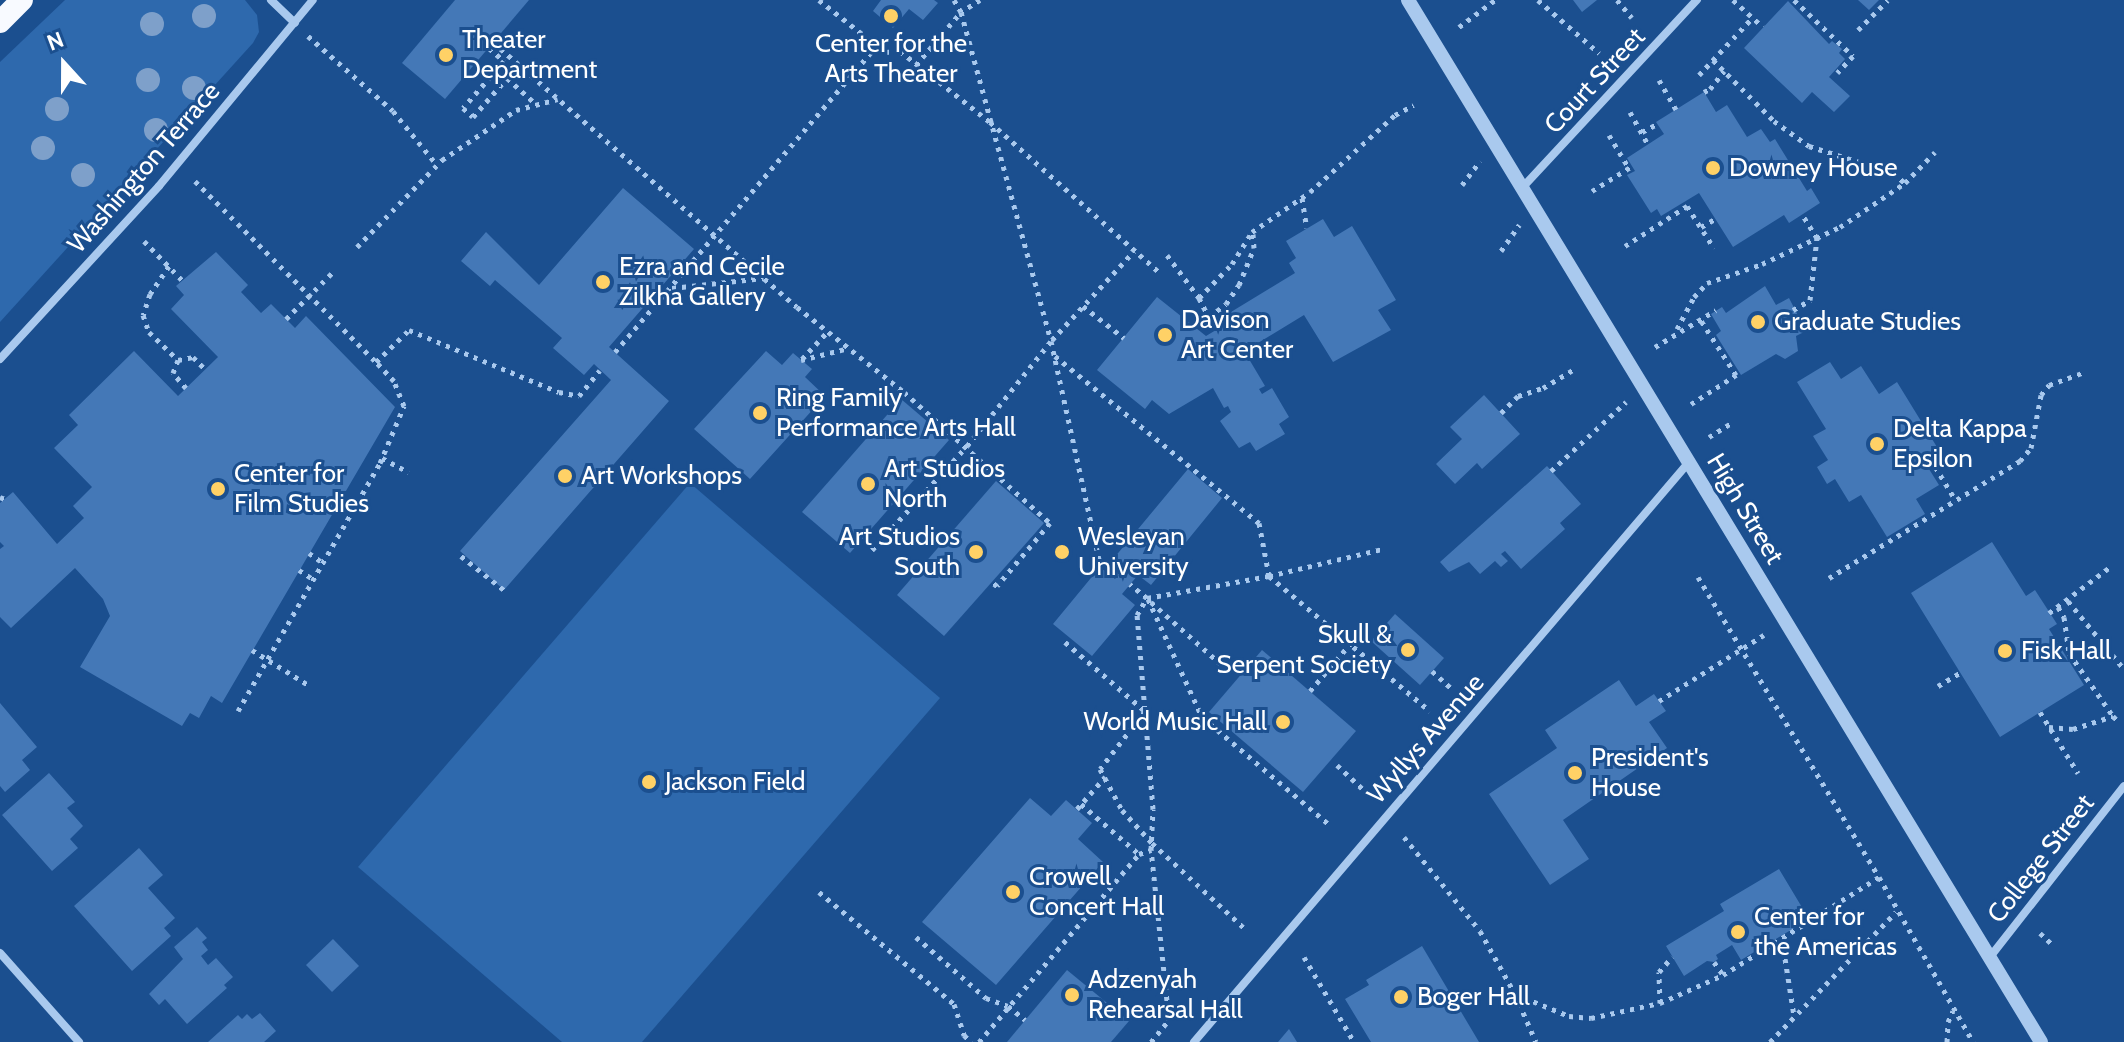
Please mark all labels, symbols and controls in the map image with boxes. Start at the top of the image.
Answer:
marker: Center for the Arts Theater [882,7,900,25]
street label: Court Street [1538,22,1652,140]
north arrow [24,24,104,104]
place label: Theater Department [462,24,597,86]
text: N [43,26,67,57]
place label: Center for the Arts Theater [815,28,967,90]
marker: Theater Department [437,46,455,64]
street label: Washington Terrace [61,76,227,260]
place label: Downey House [1729,152,1897,184]
marker: Downey House [1704,159,1722,177]
place label: Ezra and Cecile Zilkha Gallery [619,251,785,312]
marker: Ezra and Cecile Zilkha Gallery [594,273,612,291]
place label: Davison Art Center [1181,304,1293,366]
place label: Graduate Studies [1774,306,1961,338]
marker: Graduate Studies [1749,313,1767,331]
marker: Davison Art Center [1156,326,1174,344]
place label: Ring Family Performance Arts Hall [776,382,1016,444]
marker: Ring Family Performance Arts Hall [751,404,769,422]
place label: Delta Kappa Epsilon [1893,413,2027,474]
marker: Delta Kappa Epsilon [1868,435,1886,453]
street label: High Street [1700,448,1790,570]
place label: Art Studios North [884,453,1005,514]
place label: Center for Film Studies [234,458,369,520]
place label: Art Workshops [581,460,742,492]
marker: Art Workshops [556,467,574,485]
marker: Art Studios North [859,475,877,493]
marker: Center for Film Studies [209,480,227,498]
place label: Art Studios South [839,521,960,582]
place label: Wesleyan University [1078,521,1189,582]
marker: Art Studios South [967,543,985,561]
marker: Wesleyan University [1053,543,1071,561]
place label: Skull & Serpent Society [1217,619,1392,680]
place label: Fisk Hall [2021,635,2111,667]
marker: Skull & Serpent Society [1399,641,1417,659]
marker: Fisk Hall [1996,642,2014,660]
street label: Wyllys Avenue [1361,668,1491,810]
place label: World Music Hall [1083,706,1267,738]
marker: World Music Hall [1274,713,1292,731]
place label: President's House [1591,742,1709,804]
marker: President's House [1566,764,1584,782]
place label: Jackson Field [665,766,805,798]
marker: Jackson Field [640,773,658,791]
street label: College Street [1981,789,2101,929]
place label: Crowell Concert Hall [1029,861,1164,922]
marker: Crowell Concert Hall [1004,883,1022,901]
place label: Center for the Americas [1754,901,1897,962]
marker: Center for the Americas [1729,923,1747,941]
place label: Adzenyah Rehearsal Hall [1088,964,1243,1026]
place label: Boger Hall [1417,981,1530,1013]
marker: Adzenyah Rehearsal Hall [1063,986,1081,1004]
marker: Boger Hall [1392,988,1410,1006]

